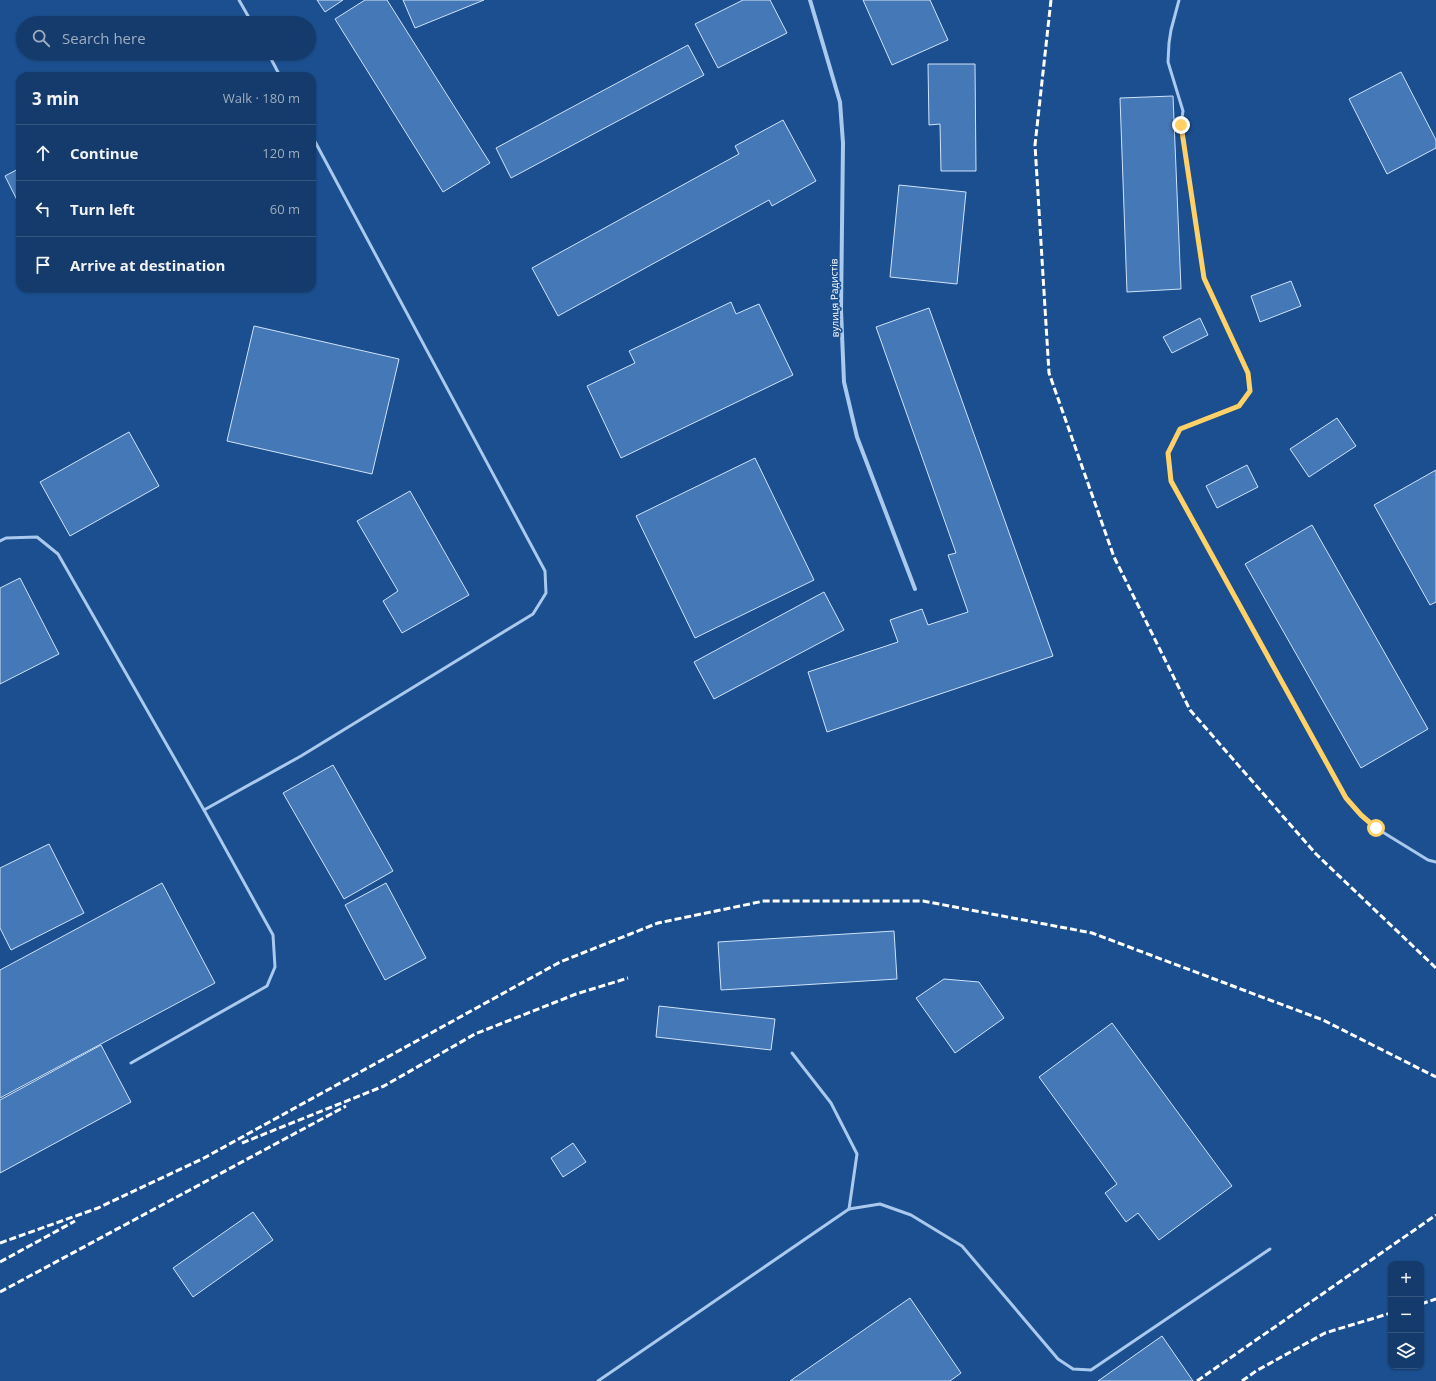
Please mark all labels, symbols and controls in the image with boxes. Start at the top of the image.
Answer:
search box [16,16,316,60]
icon: search [30,27,52,49]
text: Search here [62,28,146,48]
text: 3 min [32,87,79,110]
text: Walk · 180 m [223,89,300,107]
route end [1172,116,1190,134]
icon: ahead [32,142,54,164]
text: Continue [70,143,138,163]
text: 120 m [262,144,300,162]
icon: left [32,198,54,220]
text: Turn left [70,199,135,219]
text: 60 m [270,200,300,218]
icon: arrive [32,254,54,276]
text: Arrive at destination [70,255,225,275]
street label: вулиця Радистів [826,258,842,337]
route start [1367,819,1385,837]
map controls [1388,1261,1424,1369]
button: + [1388,1261,1424,1297]
button: − [1388,1297,1424,1333]
button: layers [1388,1333,1424,1369]

